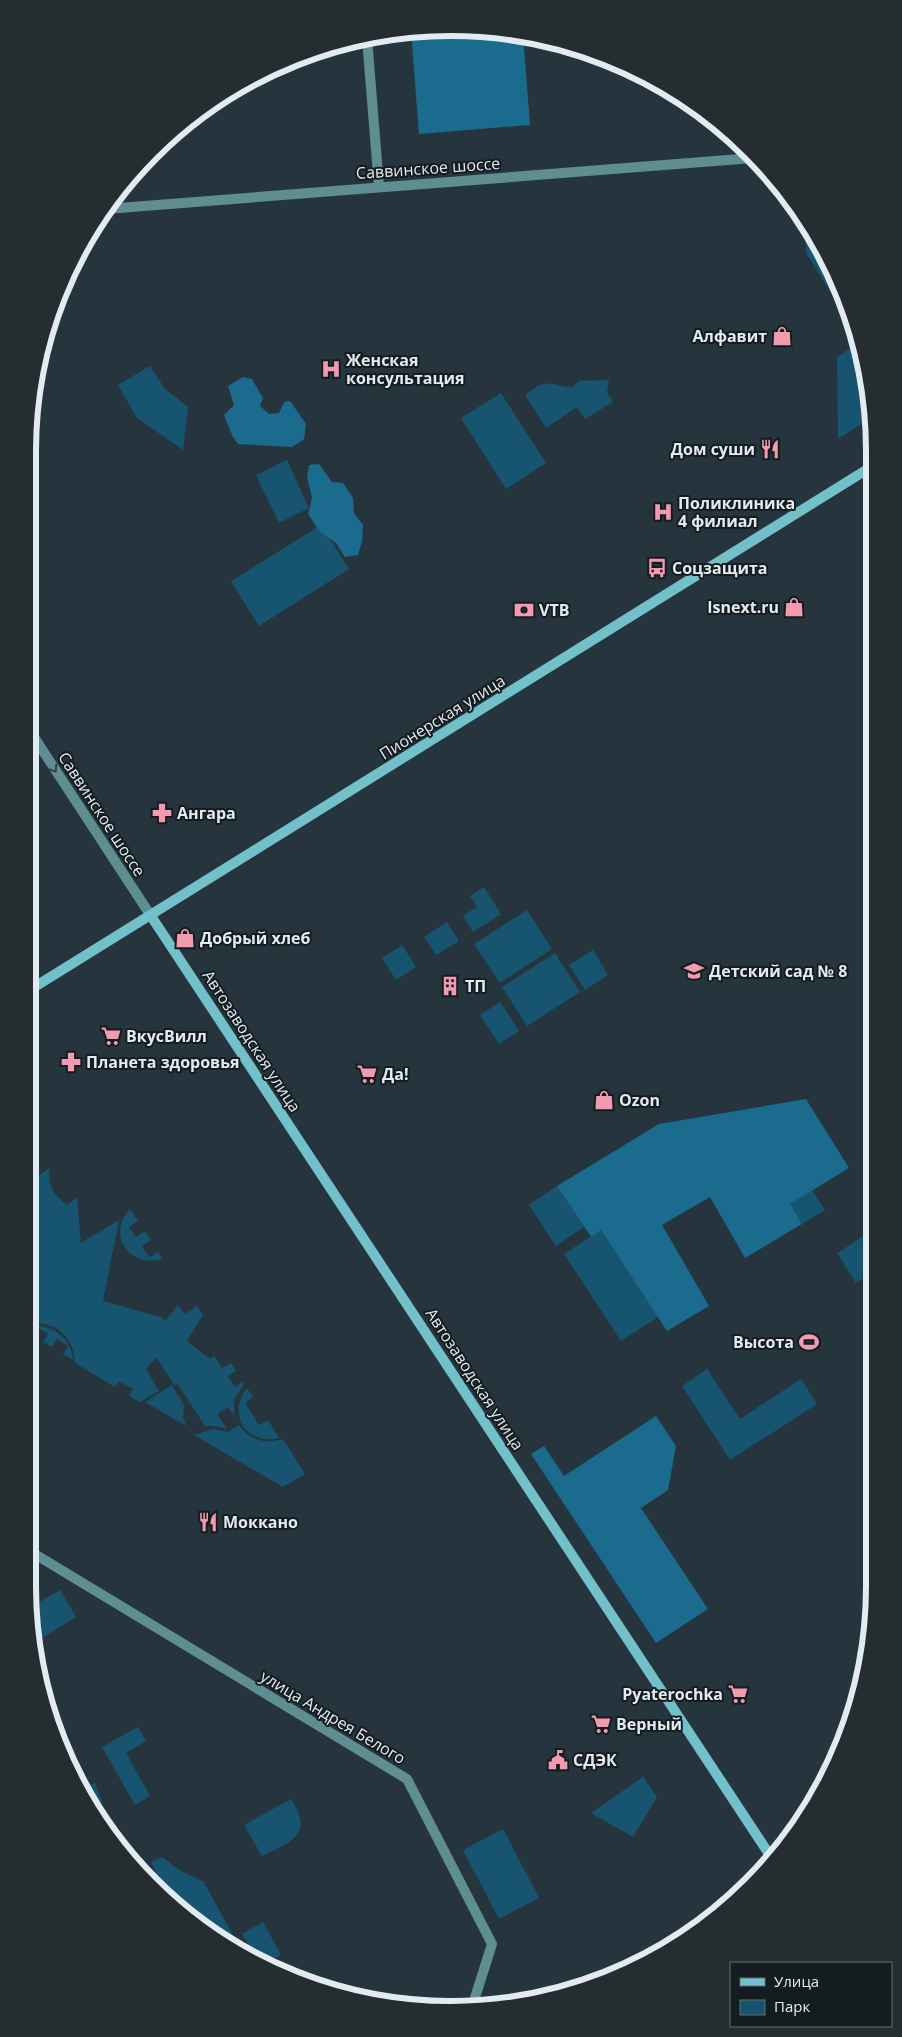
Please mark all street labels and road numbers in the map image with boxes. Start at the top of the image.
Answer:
street label: Саввинское шоссе [355,152,501,184]
street label: Пионерская улица [375,669,509,765]
street label: Саввинское шоссе [53,747,151,881]
street label: Автозаводская улица [198,966,306,1116]
street label: Автозаводская улица [421,1304,529,1454]
street label: улица Андрея Белого [256,1665,410,1769]

